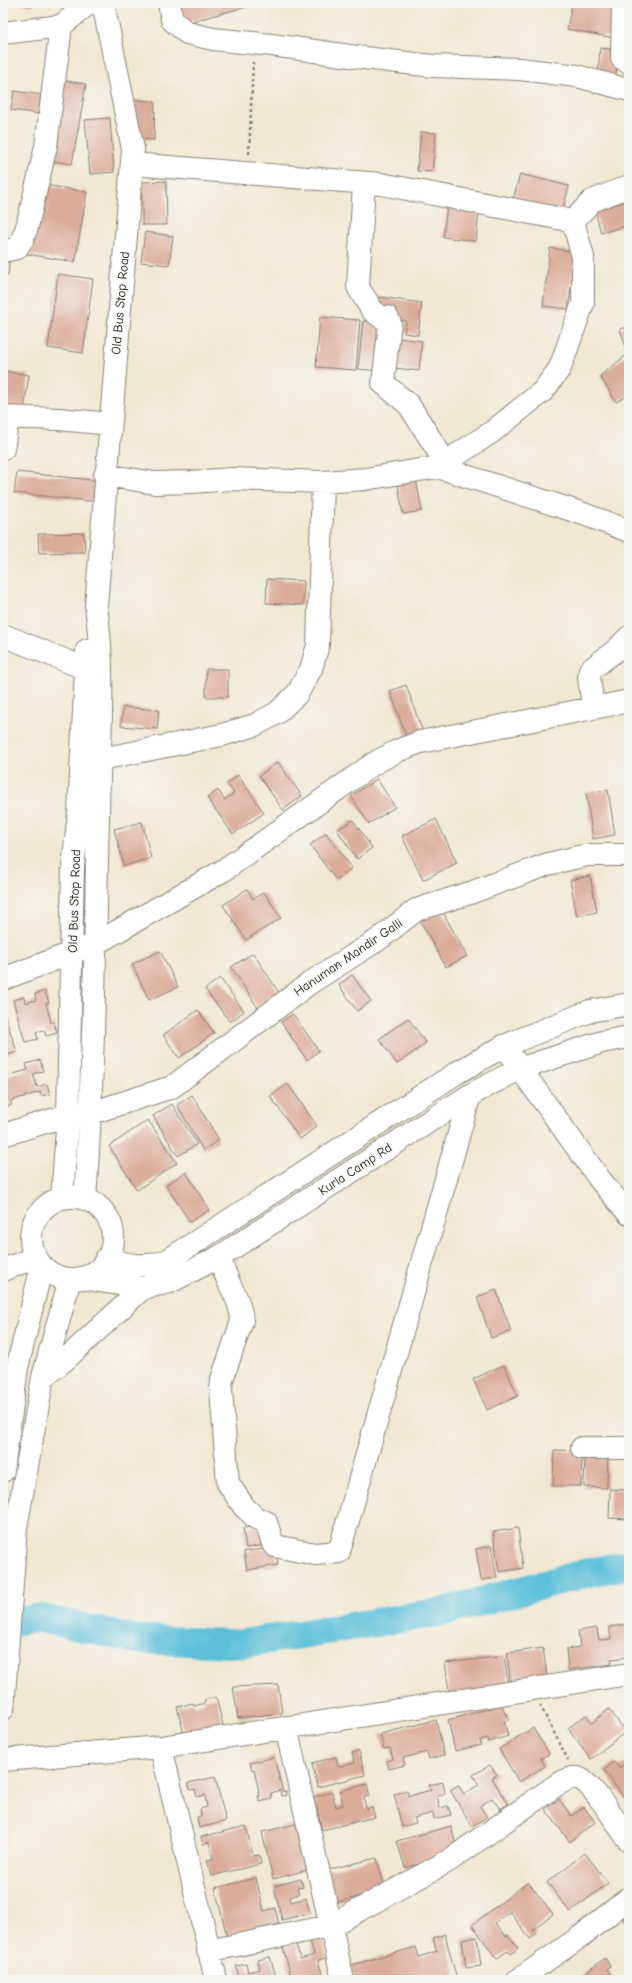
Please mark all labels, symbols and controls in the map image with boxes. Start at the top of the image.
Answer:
street label: Old Bus Stop Road [108,251,132,355]
street label: Old Bus Stop Road [65,849,83,953]
street label: Hanuman Mandir Galli [291,915,405,999]
street label: Kurla Camp Rd [316,1140,394,1198]

